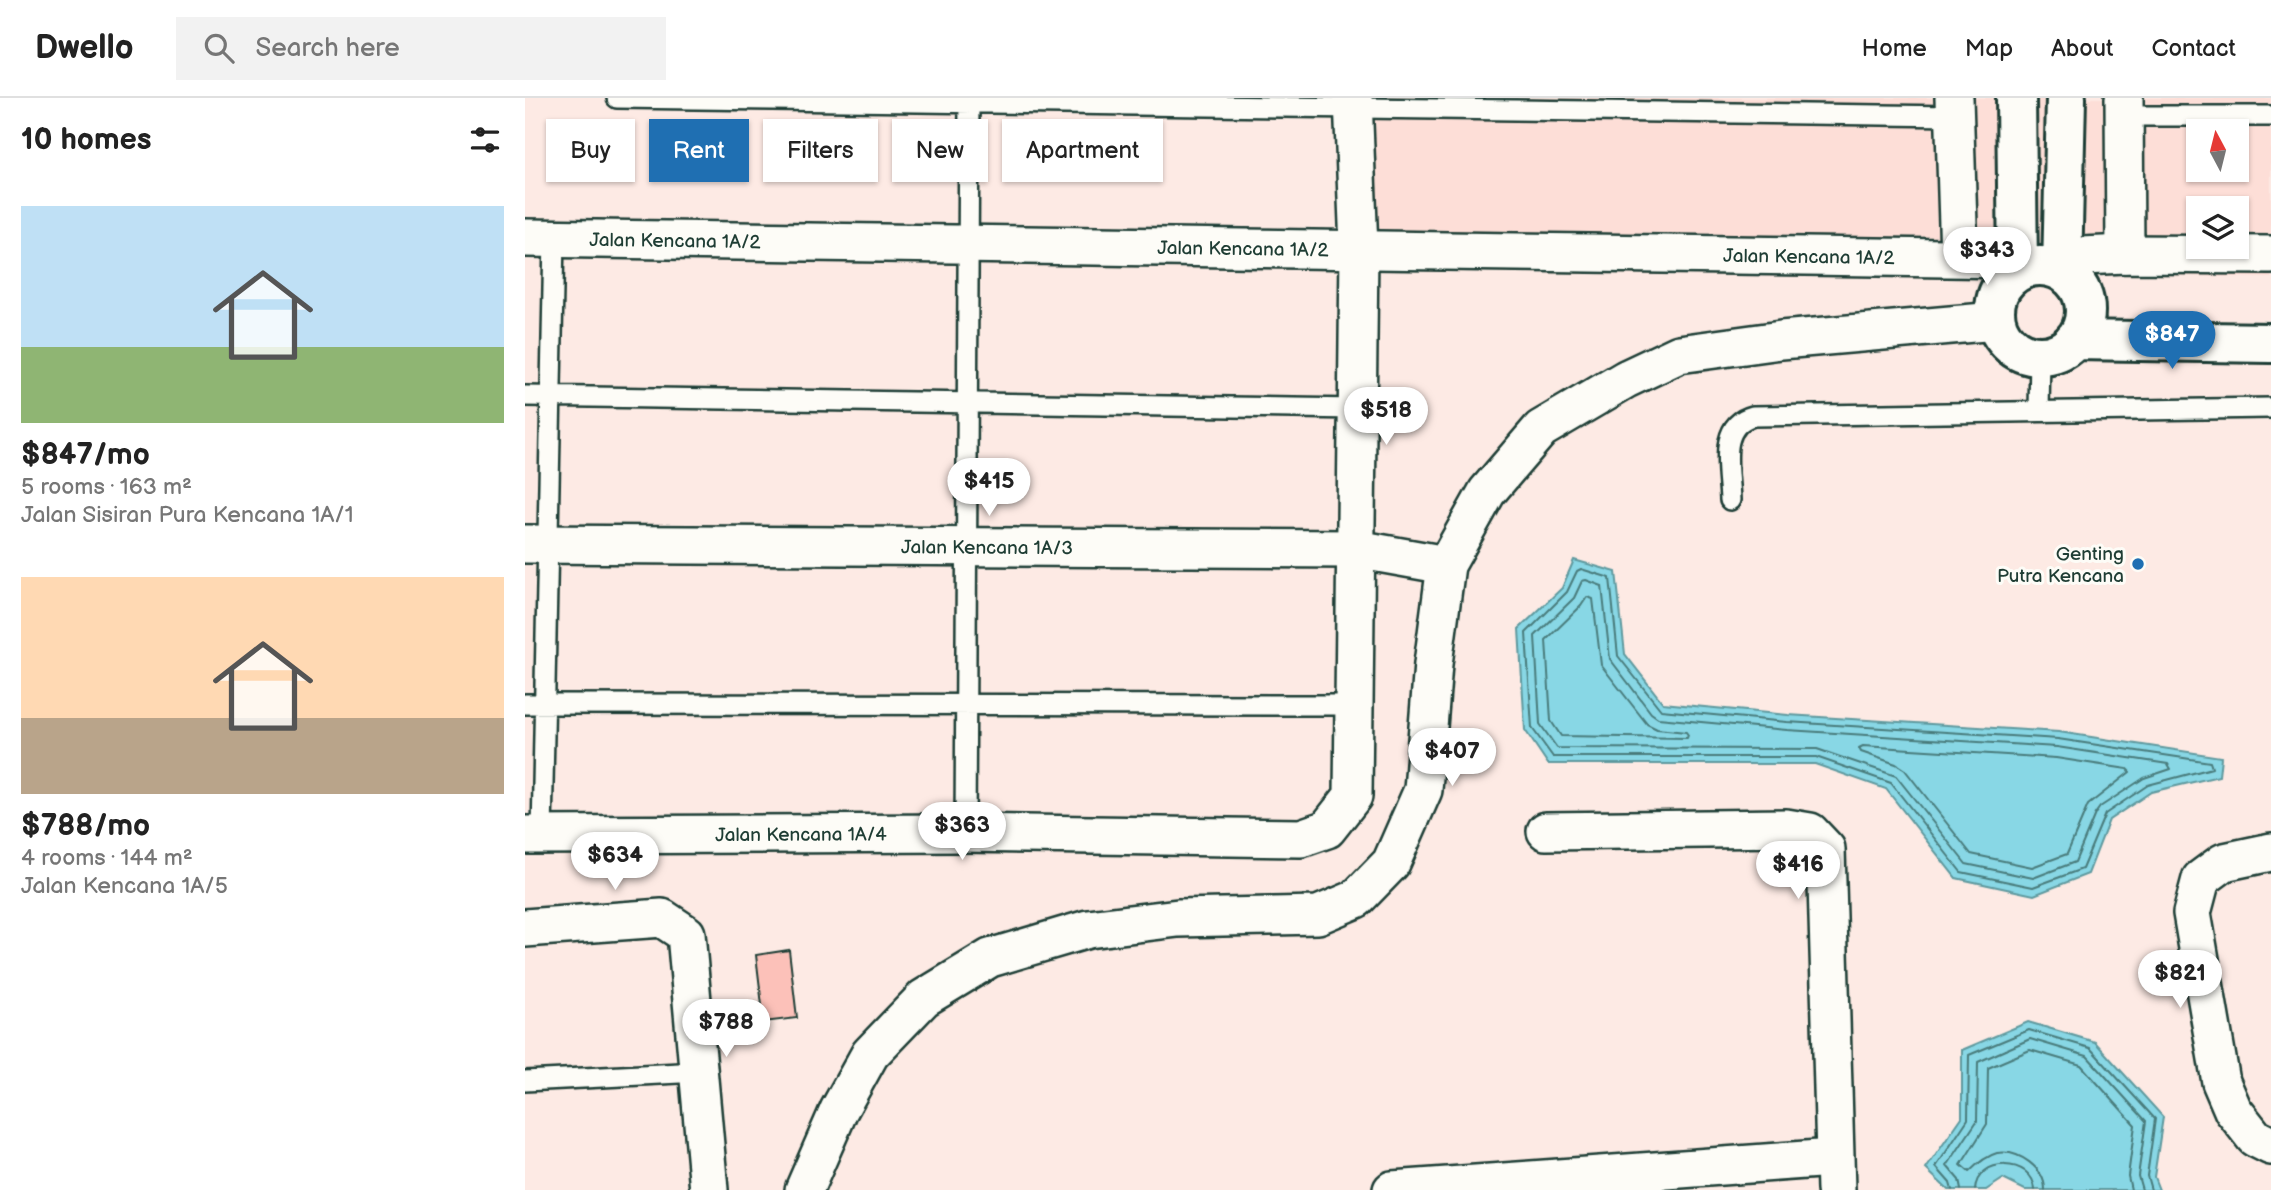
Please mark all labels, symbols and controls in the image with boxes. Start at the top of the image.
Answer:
search box [176,17,666,80]
text: Dwello [35,28,134,68]
icon: search [200,29,238,67]
text: Search here [256,33,400,64]
text: Home [1862,34,1927,63]
text: Map [1965,34,2013,63]
text: About [2051,34,2113,63]
text: Contact [2151,34,2236,63]
chip: Buy [546,119,635,182]
chip: Rent [649,119,749,182]
chip: Filters [763,119,878,182]
chip: New [892,119,988,182]
chip: Apartment [1002,119,1163,182]
north arrow [2186,119,2249,182]
map controls [2186,119,2249,259]
icon: filters [466,121,504,159]
text: 10 homes [21,122,152,158]
button: layers [2186,196,2249,259]
pin: $343 [1946,228,2028,287]
street label: Jalan Kencana 1A/2 [589,229,762,254]
text: $343 [1959,236,2015,264]
street label: Jalan Kencana 1A/2 [1157,237,1330,262]
street label: Jalan Kencana 1A/2 [1723,245,1895,270]
icon: home [200,252,326,378]
pin: $847 [2131,312,2213,371]
text: $847 [2144,320,2200,348]
pin: $518 [1345,388,1427,447]
text: $518 [1360,396,1412,424]
text: $847/mo [21,437,150,473]
pin: $415 [948,458,1030,518]
text: $415 [963,467,1015,495]
text: 5 rooms · 163 m² [21,473,192,501]
text: Jalan Sisiran Pura Kencana 1A/1 [21,501,354,529]
street label: Jalan Kencana 1A/3 [901,536,1073,560]
place label: Genting Putra Kencana [1997,543,2124,588]
marker: Genting Putra Kencana [2130,556,2146,572]
icon: home [200,623,326,749]
pin: $407 [1411,728,1493,788]
text: $407 [1424,737,1480,765]
pin: $363 [921,802,1003,862]
text: $788/mo [21,808,150,844]
text: $363 [934,811,990,839]
street label: Jalan Kencana 1A/4 [715,823,887,847]
pin: $634 [574,832,656,892]
text: $634 [587,841,643,869]
pin: $416 [1757,842,1839,901]
text: 4 rooms · 144 m² [21,844,193,872]
text: $416 [1772,850,1824,878]
text: Jalan Kencana 1A/5 [21,872,228,900]
pin: $821 [2139,950,2221,1010]
text: $821 [2154,959,2206,987]
pin: $788 [685,1000,767,1059]
text: $788 [698,1008,754,1036]

